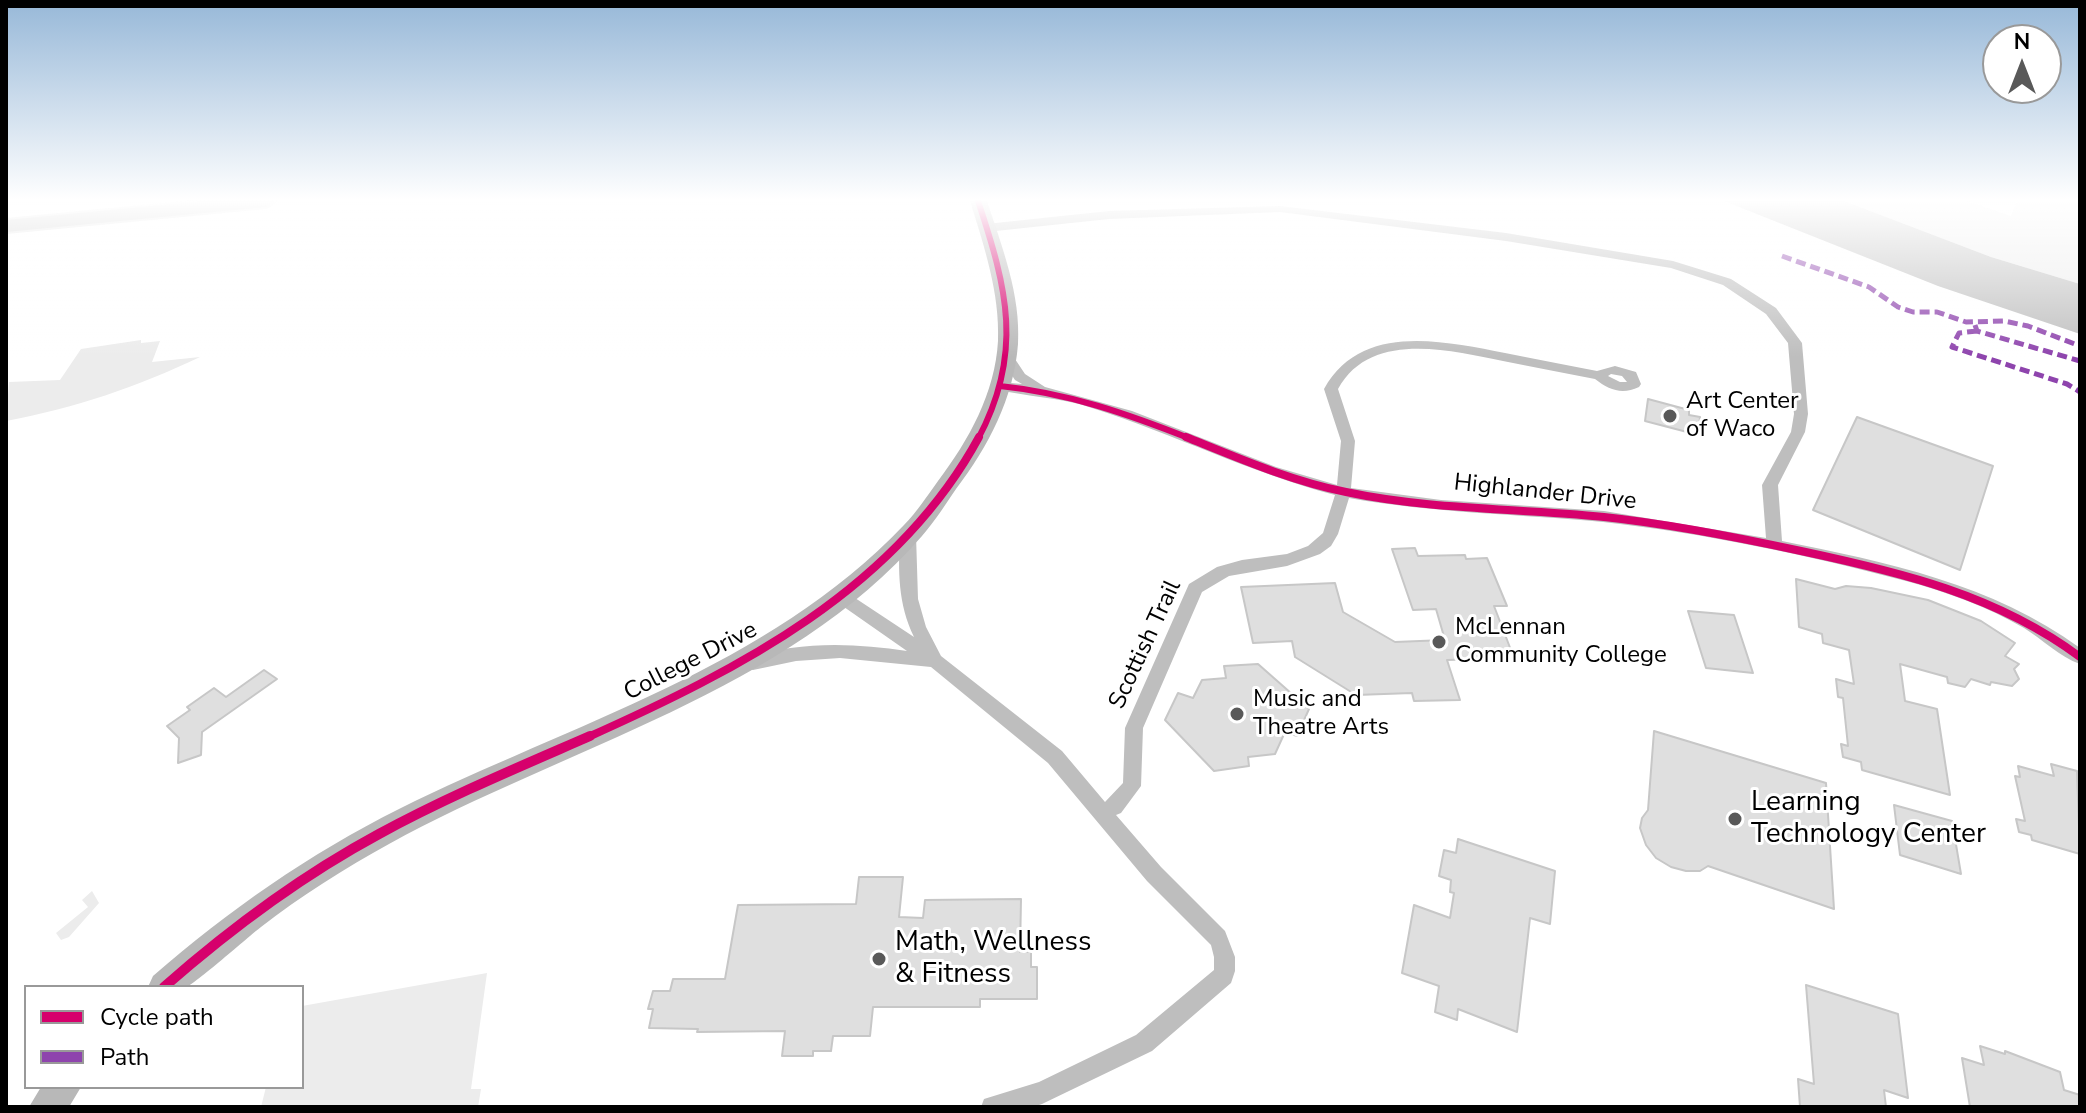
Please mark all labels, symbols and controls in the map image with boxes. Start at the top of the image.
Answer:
north arrow [1982,24,2062,104]
text: N [2014,27,2030,57]
place label: Art Center of Waco [1686,388,1799,444]
marker: Art Center of Waco [1661,407,1679,425]
street label: Highlander Drive [1452,469,1638,517]
street label: Scottish Trail [1104,576,1188,714]
place label: McLennan Community College [1455,614,1667,670]
street label: College Drive [620,616,762,708]
marker: McLennan Community College [1430,633,1448,651]
place label: Music and Theatre Arts [1253,686,1389,742]
marker: Music and Theatre Arts [1228,705,1246,723]
place label: Learning Technology Center [1751,786,1986,852]
marker: Learning Technology Center [1726,810,1744,828]
place label: Math, Wellness & Fitness [895,926,1091,992]
marker: Math, Wellness & Fitness [870,950,888,968]
legend [24,985,304,1089]
text: Cycle path [100,1001,214,1033]
text: Path [100,1041,149,1073]

